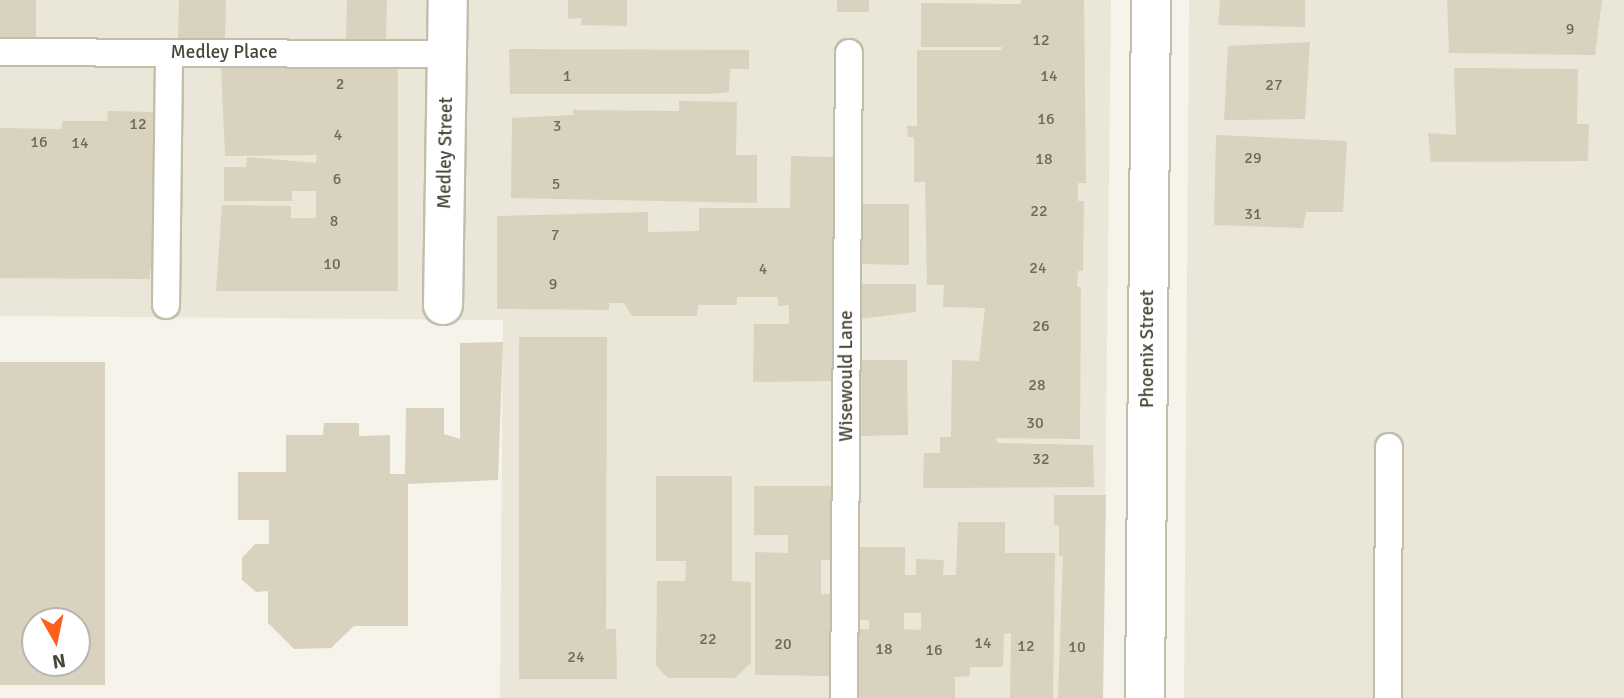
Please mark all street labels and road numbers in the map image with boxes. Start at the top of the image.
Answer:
street label: Medley Place [171,42,277,64]
street label: Medley Street [434,97,458,209]
street label: Phoenix Street [1137,290,1159,408]
street label: Wisewould Lane [836,310,858,442]

